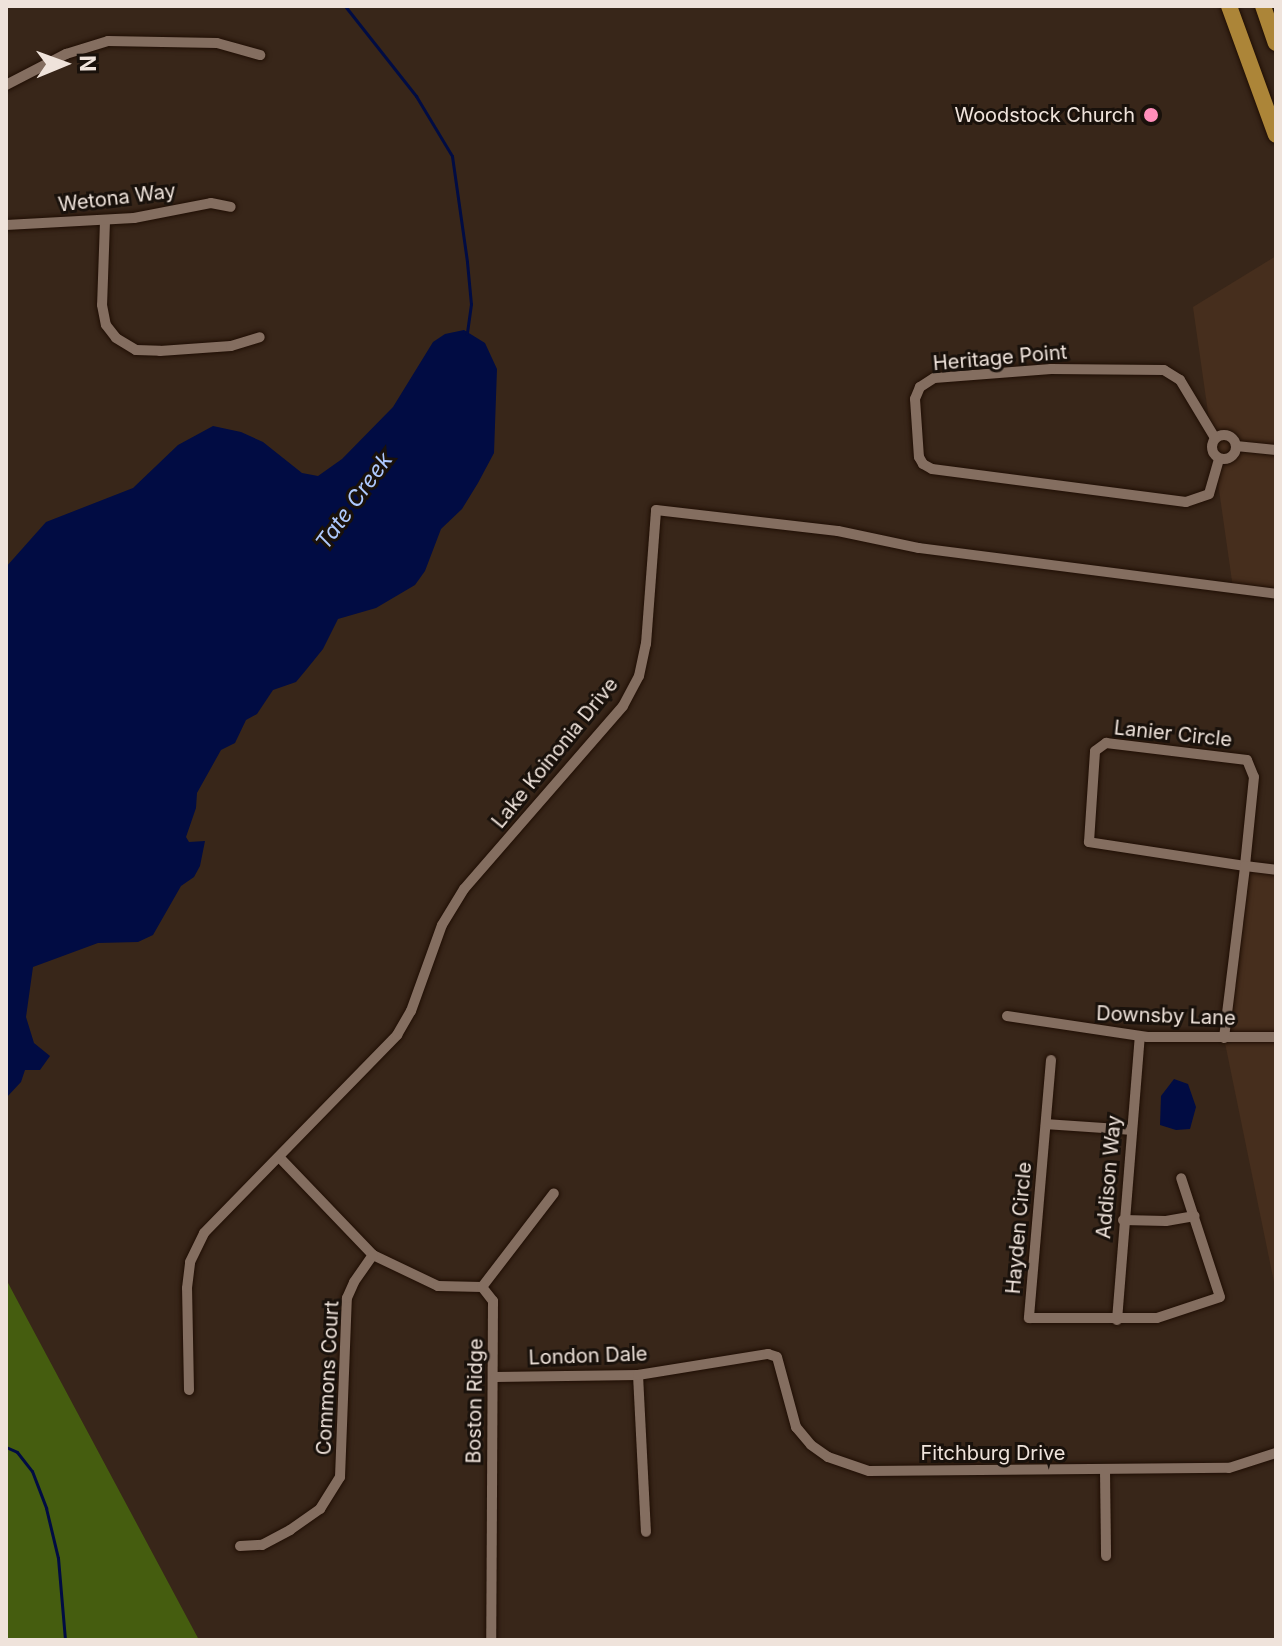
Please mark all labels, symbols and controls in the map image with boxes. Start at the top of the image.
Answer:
north arrow [24,24,104,104]
text: N [75,55,101,72]
place label: Woodstock Church [954,103,1135,127]
marker: Woodstock Church [1142,106,1160,124]
street label: Wetona Way [57,179,177,217]
street label: Heritage Point [932,340,1068,376]
water label: Tate Creek [310,447,398,555]
street label: Lake Koinonia Drive [487,673,623,833]
street label: Lanier Circle [1113,716,1233,752]
street label: Downsby Lane [1096,1002,1236,1030]
street label: Addison Way [1092,1114,1126,1240]
street label: Hayden Circle [1001,1161,1037,1295]
street label: Commons Court [312,1300,344,1456]
street label: Boston Ridge [462,1338,488,1464]
street label: London Dale [528,1342,648,1370]
street label: Fitchburg Drive [920,1441,1066,1465]

